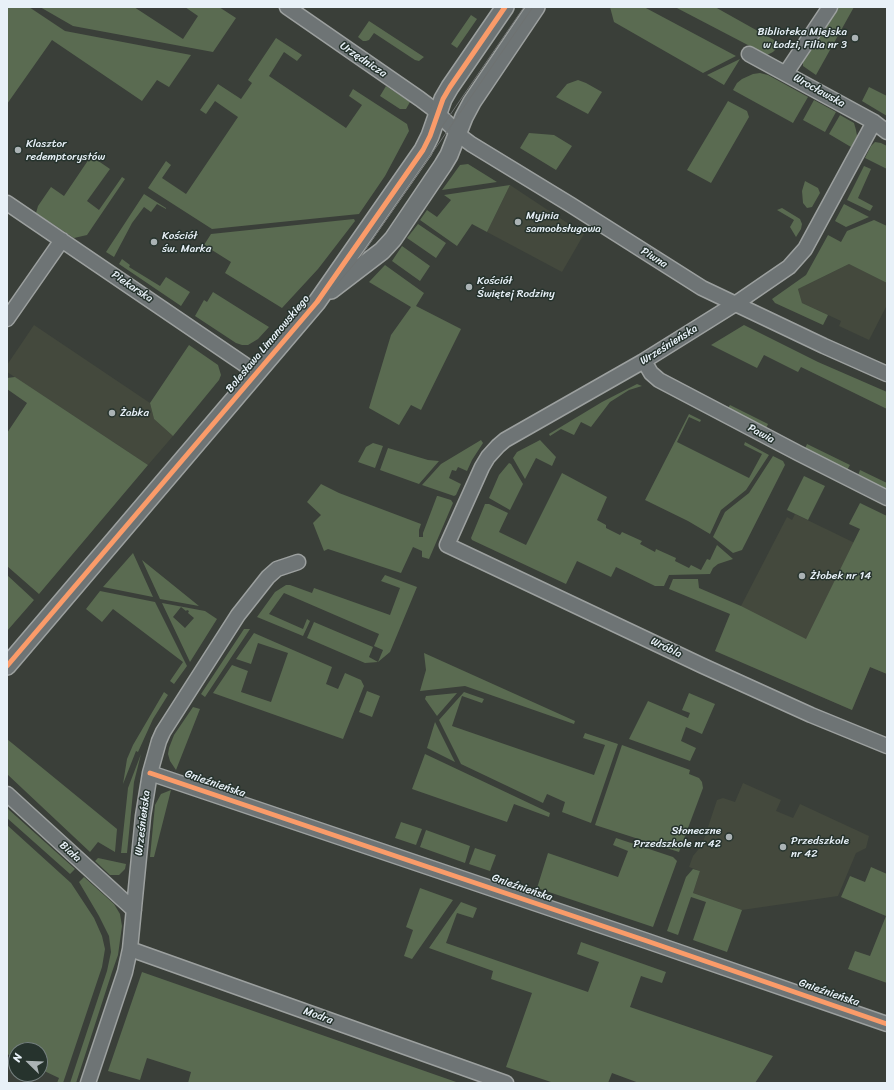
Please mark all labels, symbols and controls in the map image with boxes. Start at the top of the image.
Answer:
place label: Biblioteka Miejska w Łodzi, Filia nr 3 [757,25,847,51]
marker: Biblioteka Miejska w Łodzi, Filia nr 3 [850,33,860,43]
street label: Urzędnicza [337,40,389,80]
street label: Wrocławska [791,71,847,111]
place label: Klasztor redemptorystów [26,137,105,163]
marker: Klasztor redemptorystów [13,145,23,155]
place label: Myjnia samoobsługowa [526,209,601,235]
marker: Myjnia samoobsługowa [513,217,523,227]
place label: Kościół św. Marka [162,229,211,255]
marker: Kościół św. Marka [149,237,159,247]
street label: Piwna [638,245,670,271]
street label: Piekarska [109,268,155,306]
place label: Kościół Świętej Rodziny [477,274,555,300]
marker: Kościół Świętej Rodziny [464,282,474,292]
street label: Bolesława Limanowskiego [223,293,313,395]
street label: Wrześnieńska [638,322,700,368]
place label: Żabka [120,406,149,420]
marker: Żabka [107,408,117,418]
street label: Pawia [745,422,777,446]
place label: Żłobek nr 14 [810,569,871,583]
marker: Żłobek nr 14 [797,571,807,581]
street label: Wróbla [648,635,684,661]
street label: Gnieźnieńska [183,767,247,801]
street label: Wrześnieńska [132,790,154,856]
place label: Słoneczne Przedszkole nr 42 [634,824,721,850]
marker: Słoneczne Przedszkole nr 42 [724,832,734,842]
place label: Przedszkole nr 42 [791,834,849,860]
street label: Biała [56,839,84,865]
marker: Przedszkole nr 42 [778,842,788,852]
street label: Gnieźnieńska [490,871,554,905]
street label: Gnieźnieńska [797,976,861,1010]
street label: Modra [301,1005,335,1027]
north arrow [8,1042,48,1082]
text: N [7,1050,28,1065]

